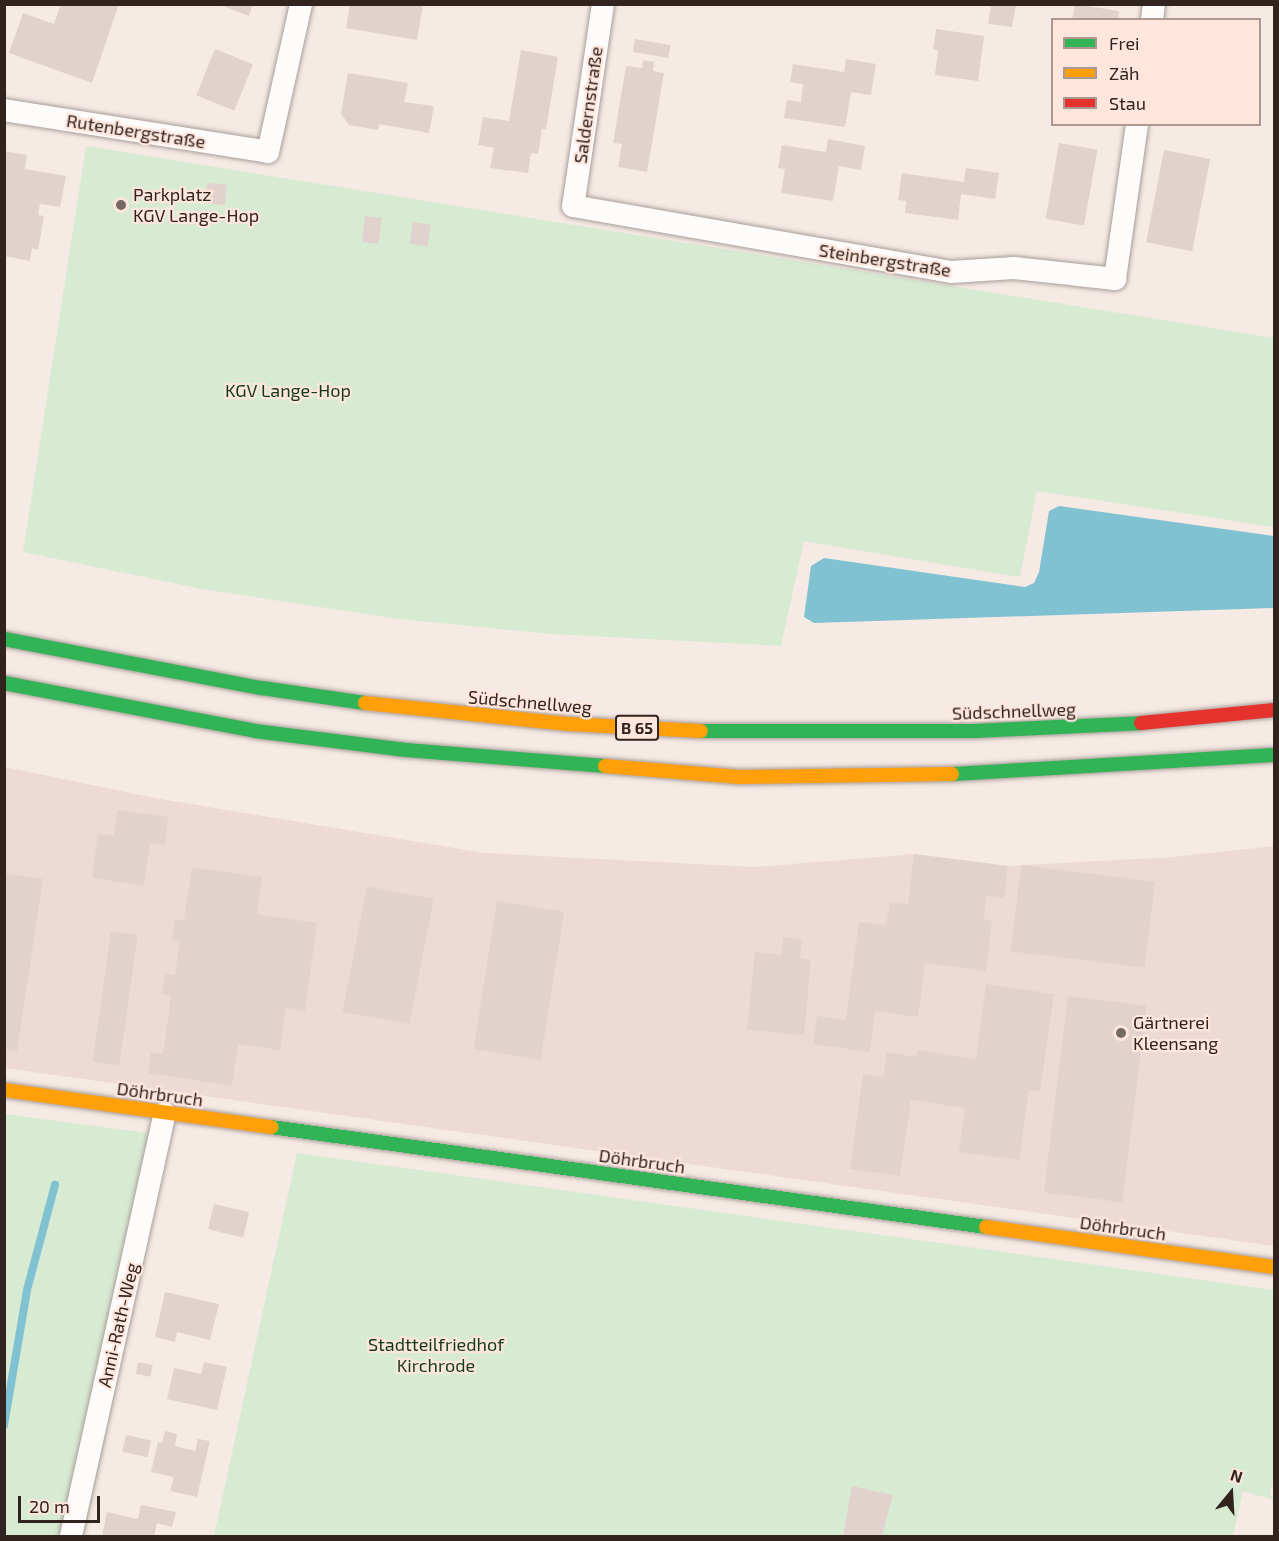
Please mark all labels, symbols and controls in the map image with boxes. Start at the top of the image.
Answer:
legend [1051,18,1261,126]
text: Frei [1109,32,1140,54]
street label: Saldernstraße [569,45,607,165]
text: Zäh [1109,62,1140,84]
text: Stau [1109,92,1146,114]
street label: Rutenbergstraße [65,109,207,153]
place label: Parkplatz KGV Lange-Hop [133,184,260,226]
marker: Parkplatz KGV Lange-Hop [114,198,128,212]
street label: Steinbergstraße [817,239,953,281]
park label: KGV Lange-Hop [225,379,351,401]
street label: Südschnellweg [467,686,593,718]
street label: Südschnellweg [952,698,1076,724]
road number: B 65 [614,715,660,741]
place label: Gärtnerei Kleensang [1133,1012,1218,1054]
marker: Gärtnerei Kleensang [1114,1026,1128,1040]
street label: Döhrbruch [115,1077,205,1111]
street label: Döhrbruch [597,1144,687,1178]
street label: Döhrbruch [1078,1211,1168,1245]
street label: Anni-Rath-Weg [93,1261,143,1389]
park label: Stadtteilfriedhof Kirchrode [368,1334,504,1376]
north arrow [1201,1463,1261,1523]
text: N [1228,1465,1245,1486]
scale bar [21,1484,104,1522]
text: 20 m [29,1495,70,1517]

